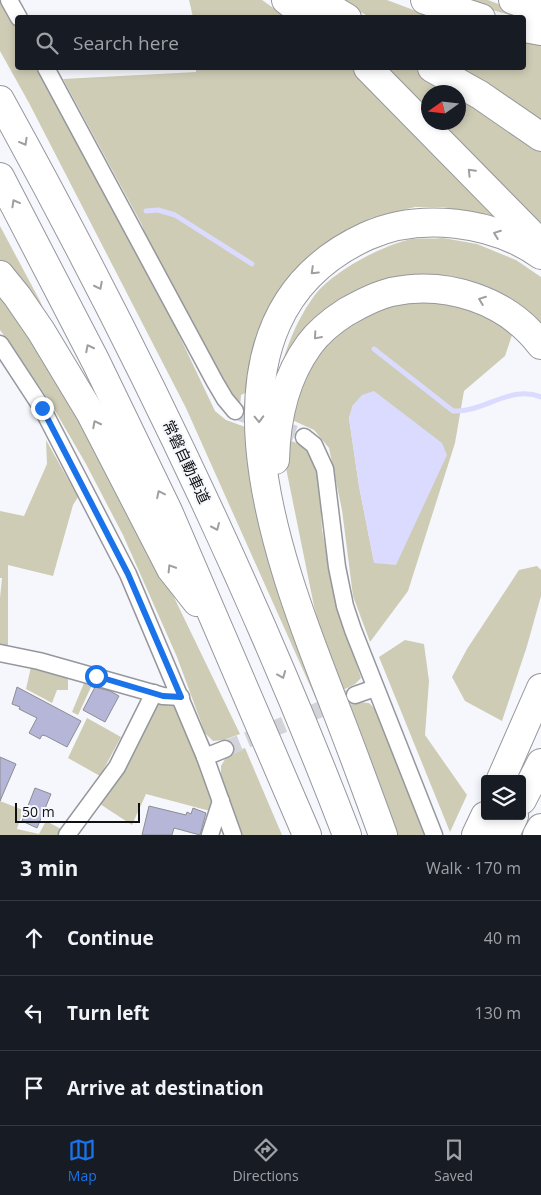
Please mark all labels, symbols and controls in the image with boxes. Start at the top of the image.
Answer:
search box [15,15,526,70]
icon: search [33,29,61,57]
text: Search here [73,30,179,56]
north arrow [421,85,466,130]
one-way arrow [17,137,27,146]
one-way arrow [467,168,476,177]
one-way arrow [11,200,21,209]
one-way arrow [493,230,502,240]
one-way arrow [311,265,320,274]
one-way arrow [93,281,103,290]
one-way arrow [479,296,487,306]
one-way arrow [314,330,323,339]
one-way arrow [85,344,95,353]
route end [31,397,54,420]
one-way arrow [254,415,264,423]
street label: 常磐自動車道 [159,417,215,507]
one-way arrow [92,420,102,429]
one-way arrow [156,490,166,499]
one-way arrow [210,522,221,531]
one-way arrow [168,564,178,573]
route start [85,665,108,688]
one-way arrow [276,670,287,679]
map controls [481,775,526,820]
button: layers [481,775,526,820]
scale bar [15,800,140,823]
text: 50 m [22,802,55,821]
text: 3 min [20,854,78,882]
text: Walk · 170 m [426,857,521,879]
icon: ahead [20,924,48,952]
text: Continue [67,925,154,951]
text: 40 m [484,927,521,949]
icon: left [20,999,48,1027]
text: Turn left [67,1000,149,1026]
text: 130 m [475,1002,521,1024]
icon: arrive [20,1074,48,1102]
text: Arrive at destination [67,1075,264,1101]
tab: Map [68,1136,97,1185]
tab: Directions [232,1136,299,1185]
tab: Saved [434,1136,473,1185]

